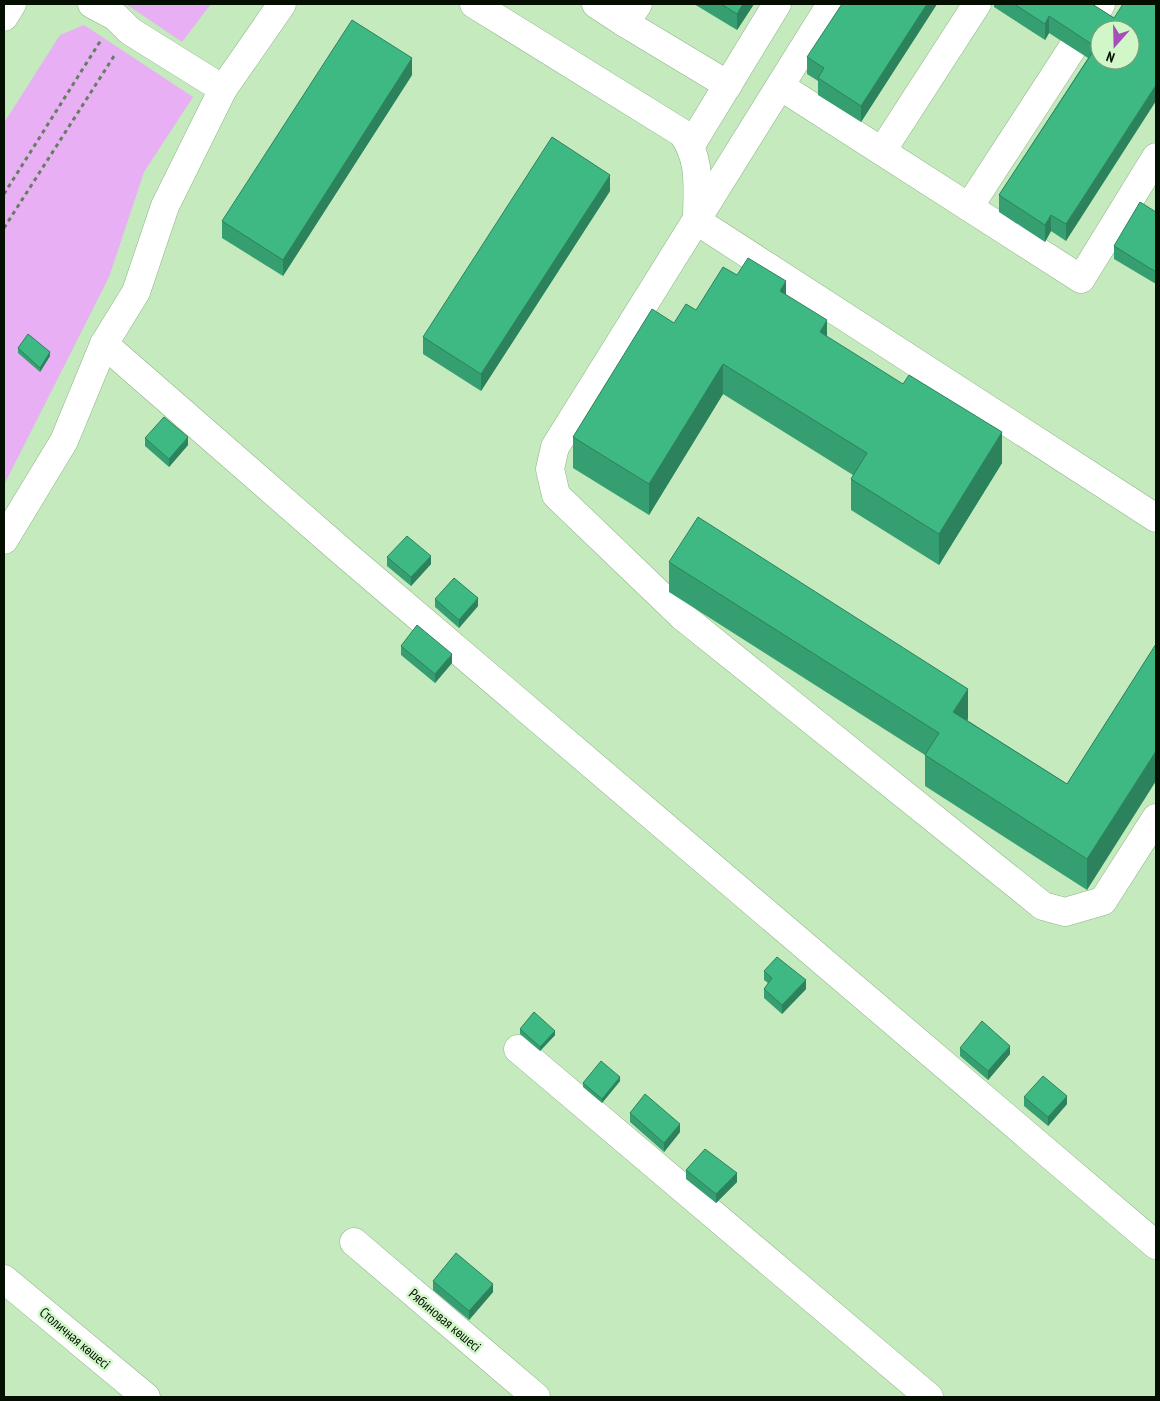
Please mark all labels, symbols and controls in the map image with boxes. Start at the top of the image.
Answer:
north arrow [1090,20,1140,70]
text: N [1104,47,1117,67]
street label: Рябиновая көшесі [405,1284,485,1356]
street label: Столичная көшесі [36,1303,114,1373]

